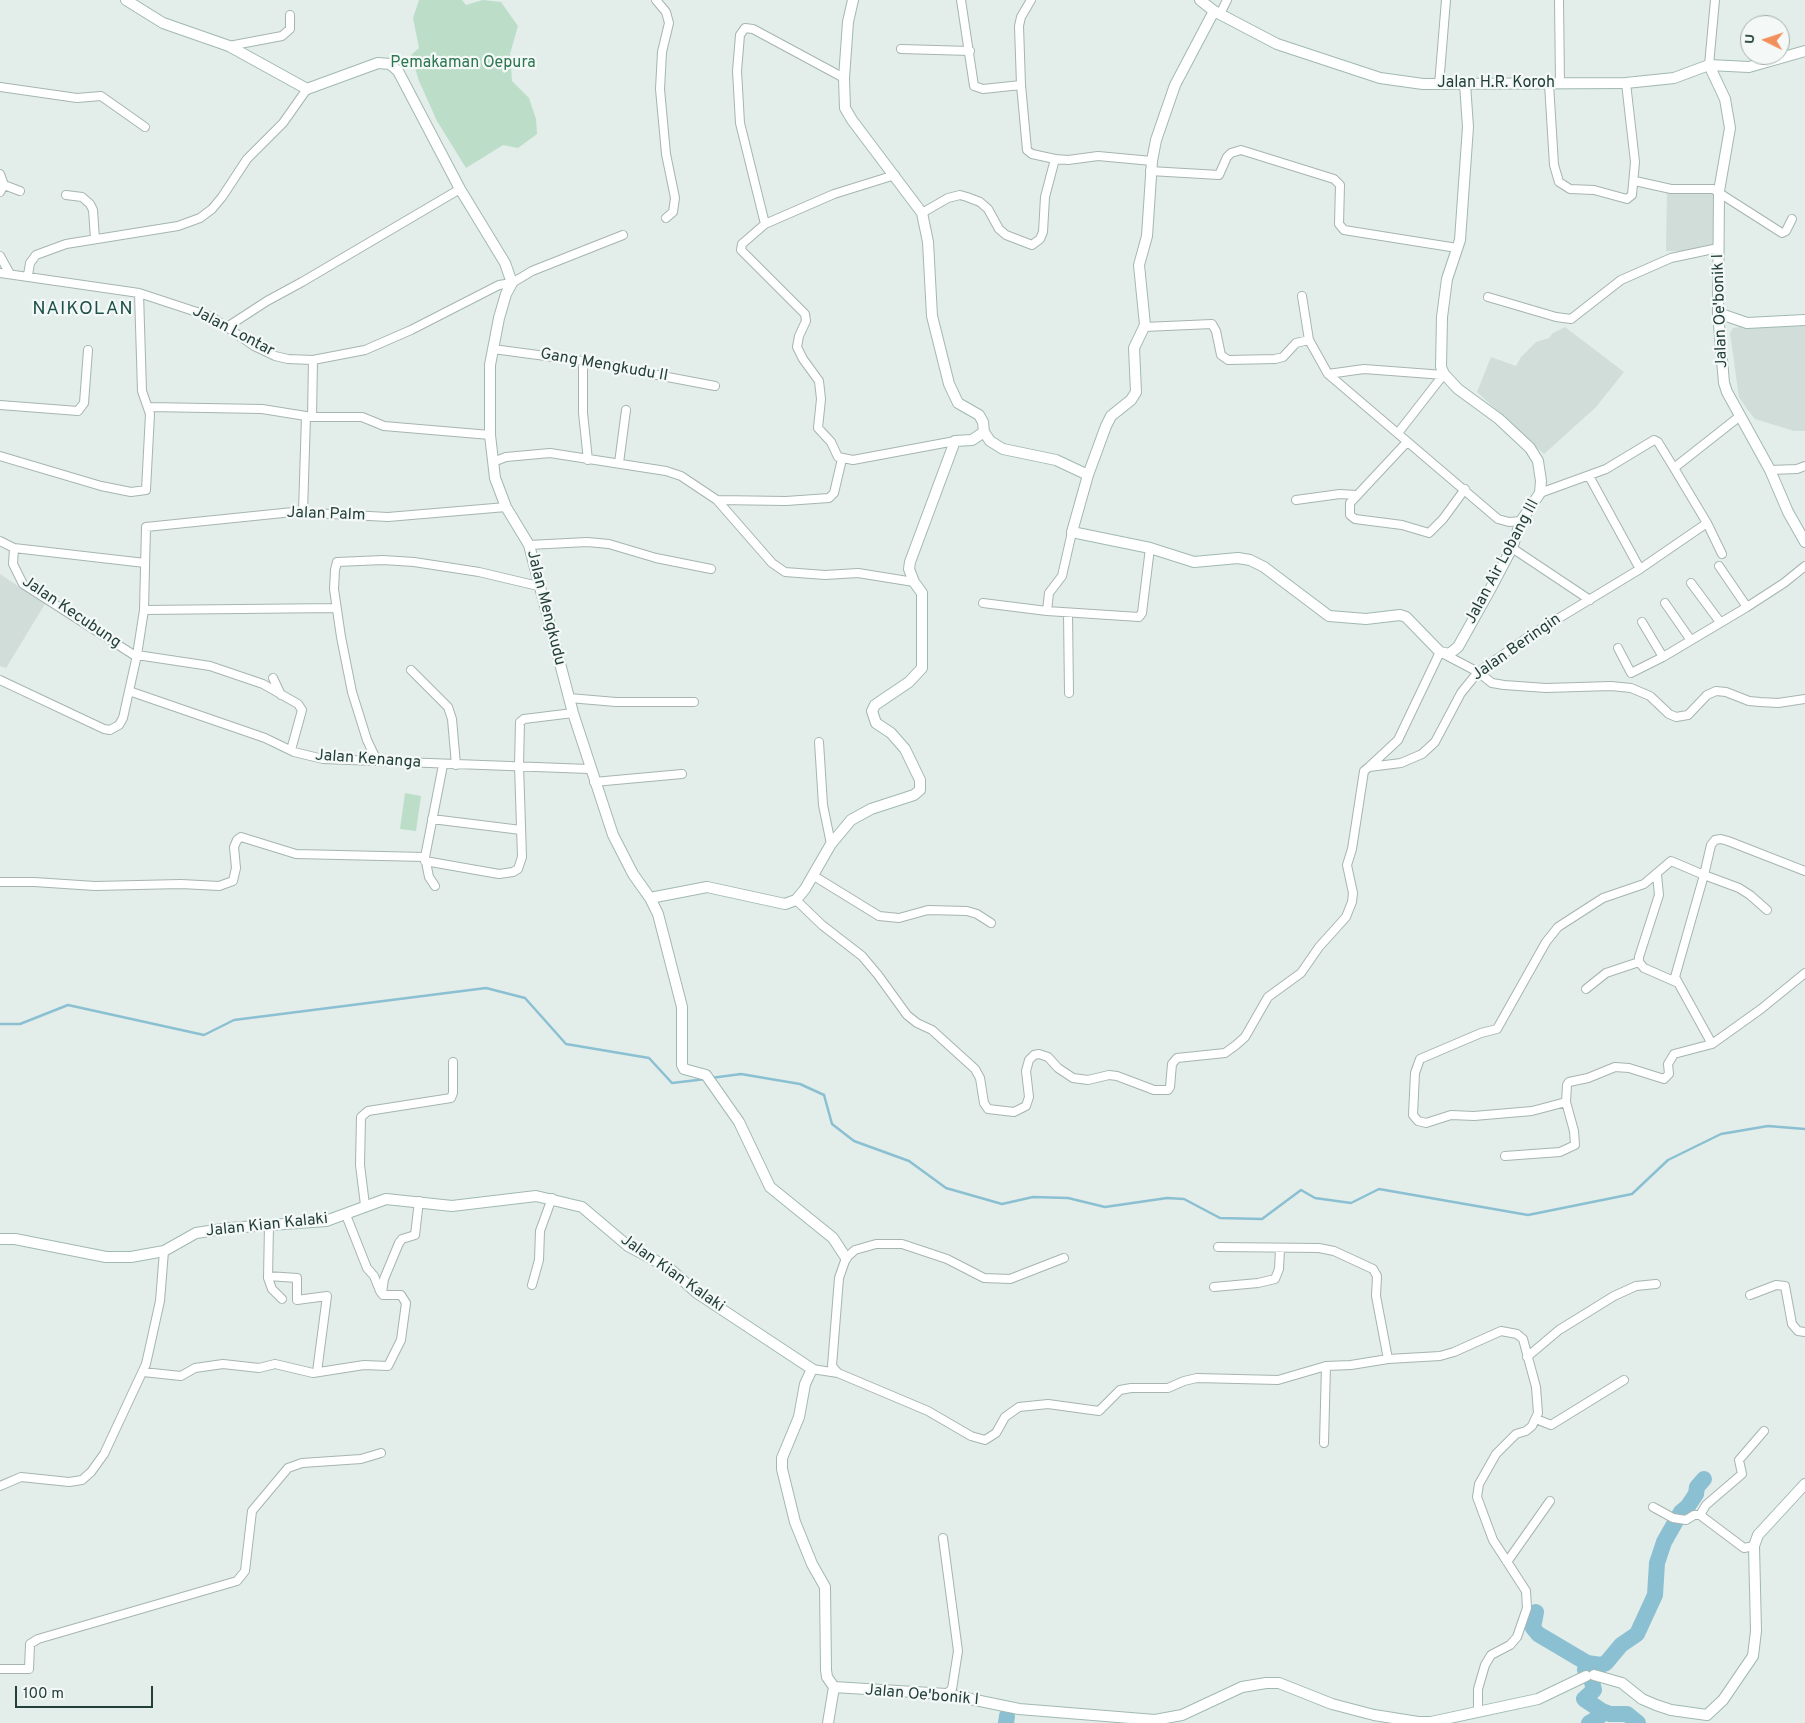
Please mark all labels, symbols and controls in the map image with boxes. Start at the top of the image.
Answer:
north arrow [1740,15,1790,65]
text: U [1742,33,1759,45]
park label: Pemakaman Oepura [390,54,536,74]
street label: Jalan H.R. Koroh [1437,74,1555,94]
street label: Jalan Oe'bonik I [1709,254,1733,368]
district label: NAIKOLAN [31,299,135,321]
street label: Jalan Lontar [189,302,277,362]
street label: Gang Mengkudu II [539,345,669,387]
street label: Jalan Air Lobang III [1462,496,1544,628]
street label: Jalan Palm [286,504,366,526]
street label: Jalan Mengkudu [521,549,569,667]
street label: Jalan Kecubung [18,573,124,653]
street label: Jalan Beringin [1469,610,1565,686]
street label: Jalan Kenanga [314,747,422,773]
street label: Jalan Kian Kalaki [205,1210,329,1242]
street label: Jalan Kian Kalaki [616,1231,728,1317]
scale bar [18,1676,155,1708]
street label: Jalan Oe'bonik I [864,1681,980,1711]
text: 100 m [23,1685,64,1704]

